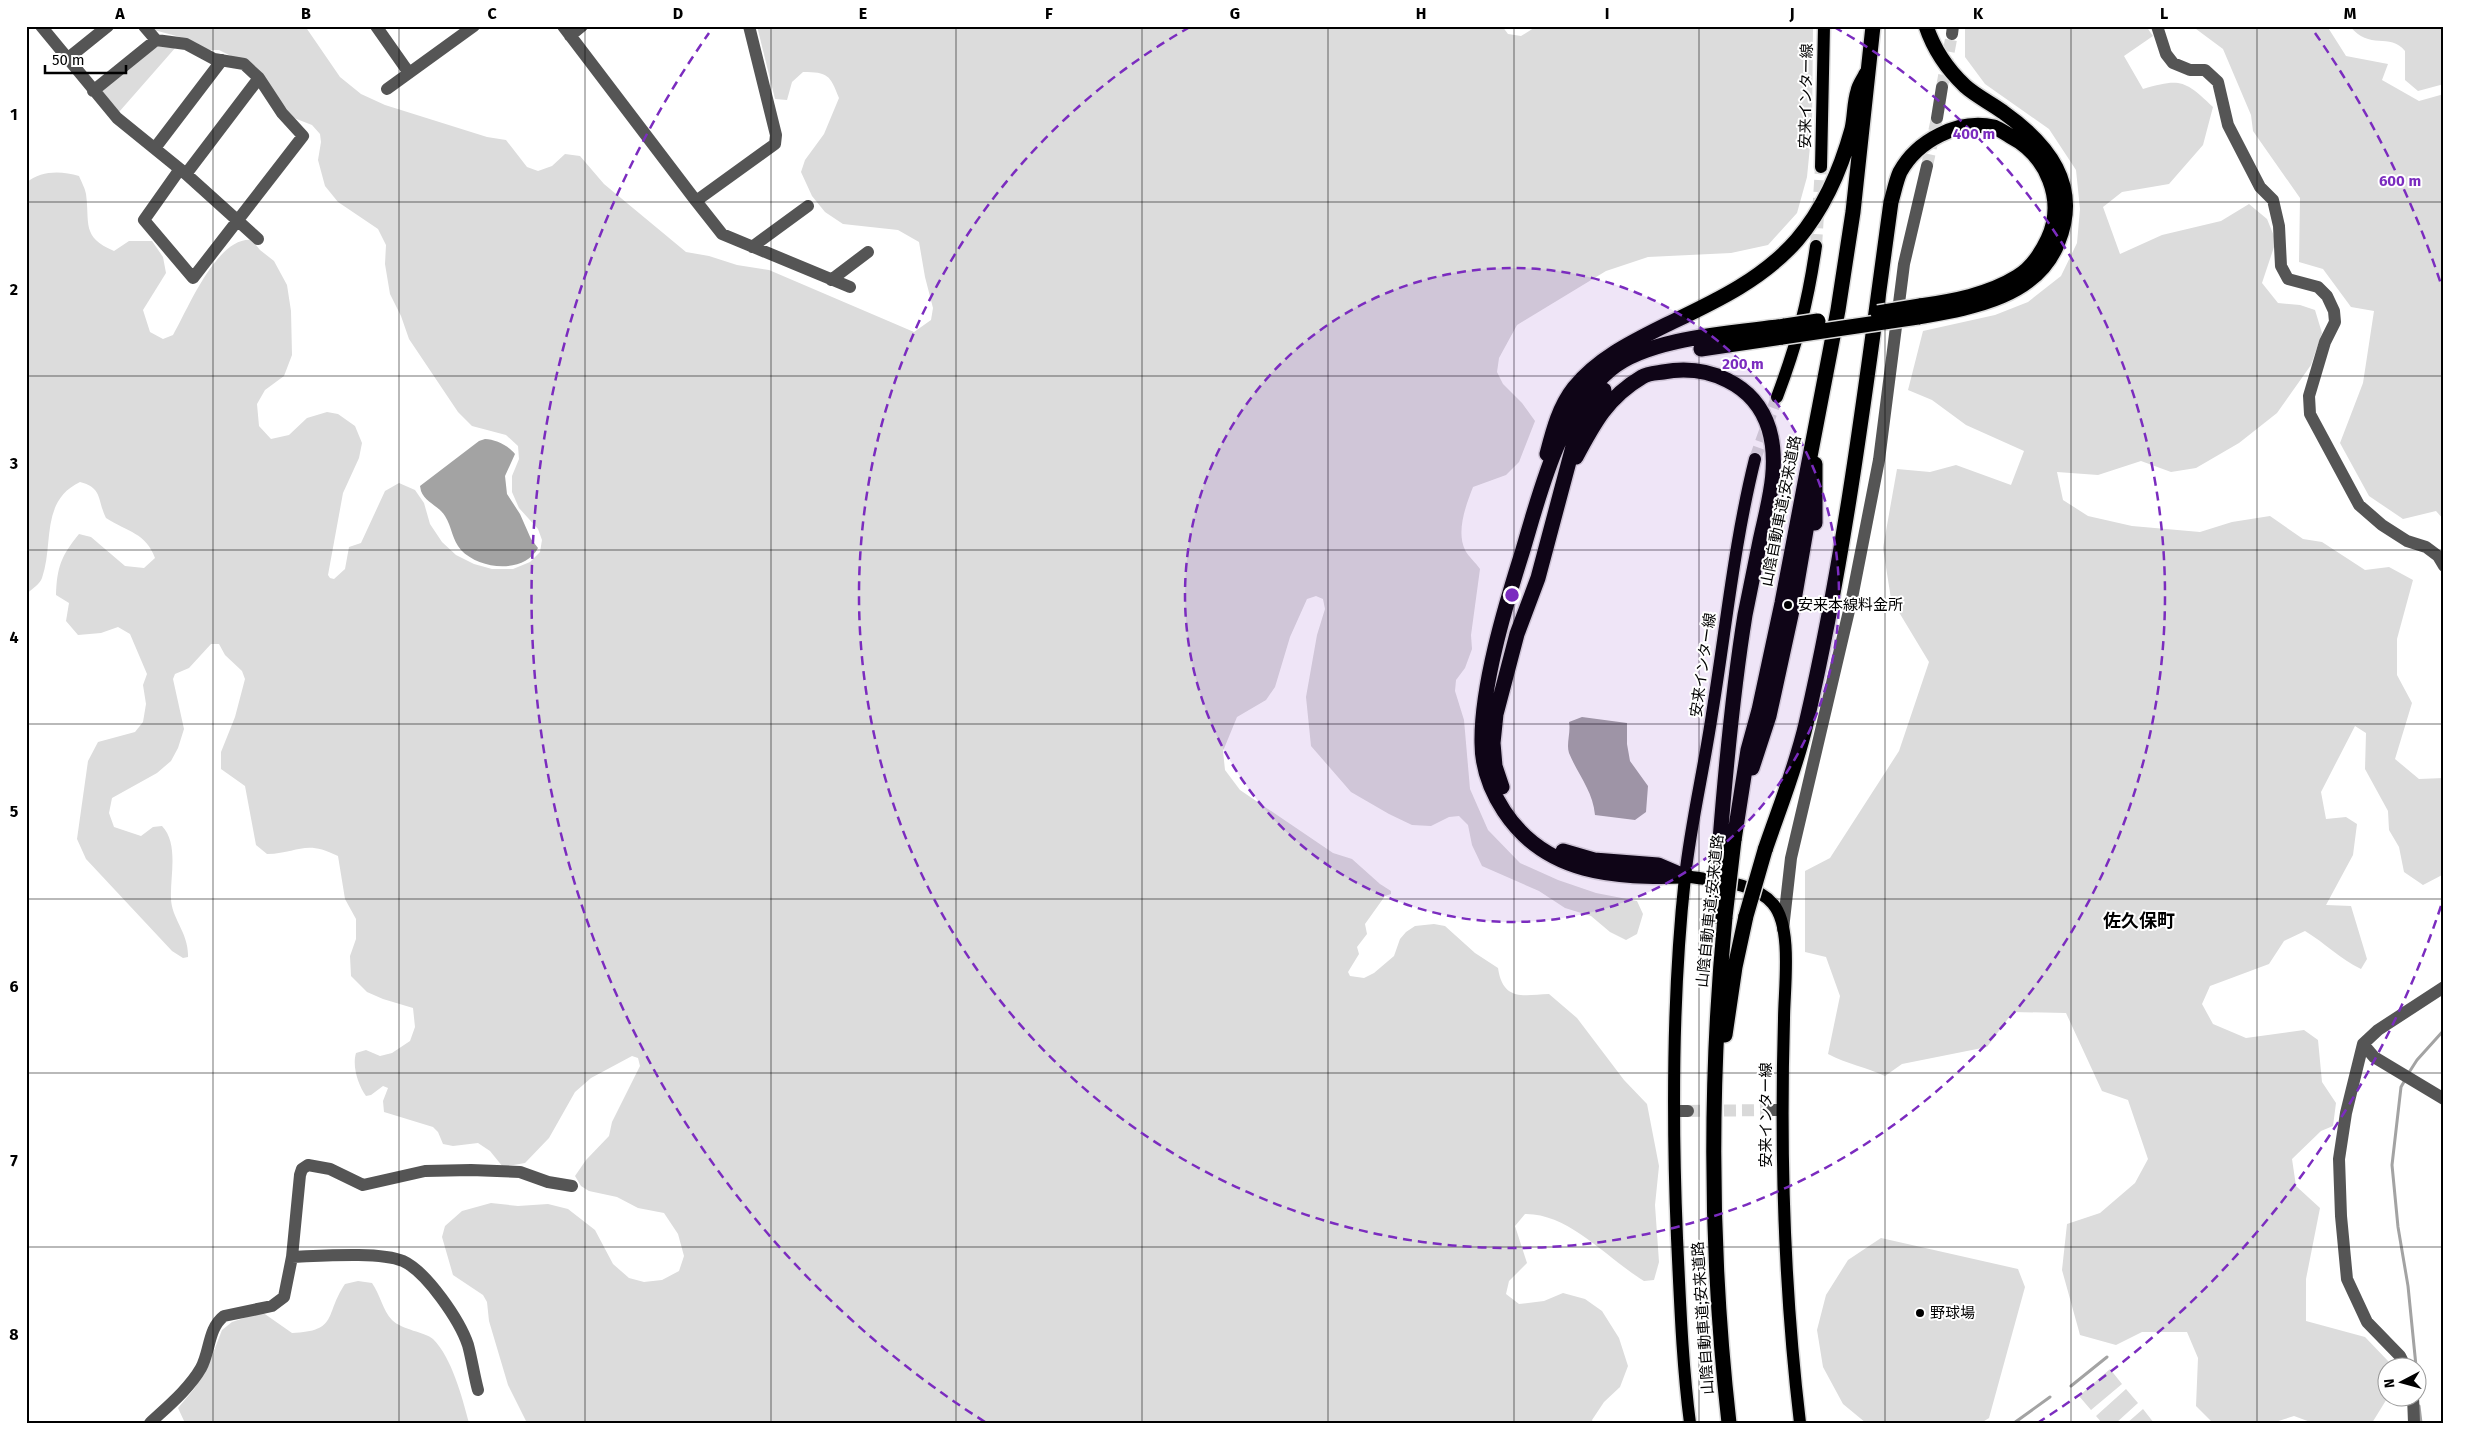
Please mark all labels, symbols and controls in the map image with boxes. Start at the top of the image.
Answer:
text: A [114,4,125,23]
text: B [301,4,311,23]
text: C [487,4,497,23]
text: D [673,4,683,23]
text: E [859,4,867,23]
text: F [1045,4,1053,23]
text: G [1230,4,1240,23]
text: H [1416,4,1426,23]
text: I [1605,4,1609,23]
text: J [1788,4,1795,23]
text: K [1973,4,1984,23]
text: L [2160,4,2168,23]
text: M [2344,4,2357,23]
scale bar [45,42,126,74]
street label: 安来インター線 [1796,43,1816,149]
text: 50 m [52,51,85,69]
text: 1 [10,105,18,124]
text: 400 m [1953,125,1995,143]
text: 600 m [2379,172,2421,190]
text: 2 [10,280,18,299]
text: 200 m [1722,355,1764,373]
street label: 山陰自動車道;安来道路 [1758,434,1804,588]
text: 3 [9,454,18,473]
centre of rings [1503,586,1521,604]
place label: 安来本線料金所 [1798,596,1903,614]
marker: 安来本線料金所 [1782,599,1794,611]
street label: 安来インター線 [1687,612,1719,718]
text: 4 [9,628,19,647]
text: 5 [10,802,19,821]
street label: 山陰自動車道;安来道路 [1693,834,1727,988]
district label: 佐久保町 [2103,910,2175,932]
text: 6 [9,977,19,996]
street label: 安来インター線 [1757,1062,1775,1168]
text: 7 [10,1151,18,1170]
street label: 山陰自動車道;安来道路 [1689,1241,1717,1395]
place label: 野球場 [1930,1304,1975,1322]
marker: 野球場 [1914,1307,1926,1319]
text: 8 [9,1325,19,1344]
north arrow [2378,1356,2428,1406]
text: N [2381,1378,2399,1389]

